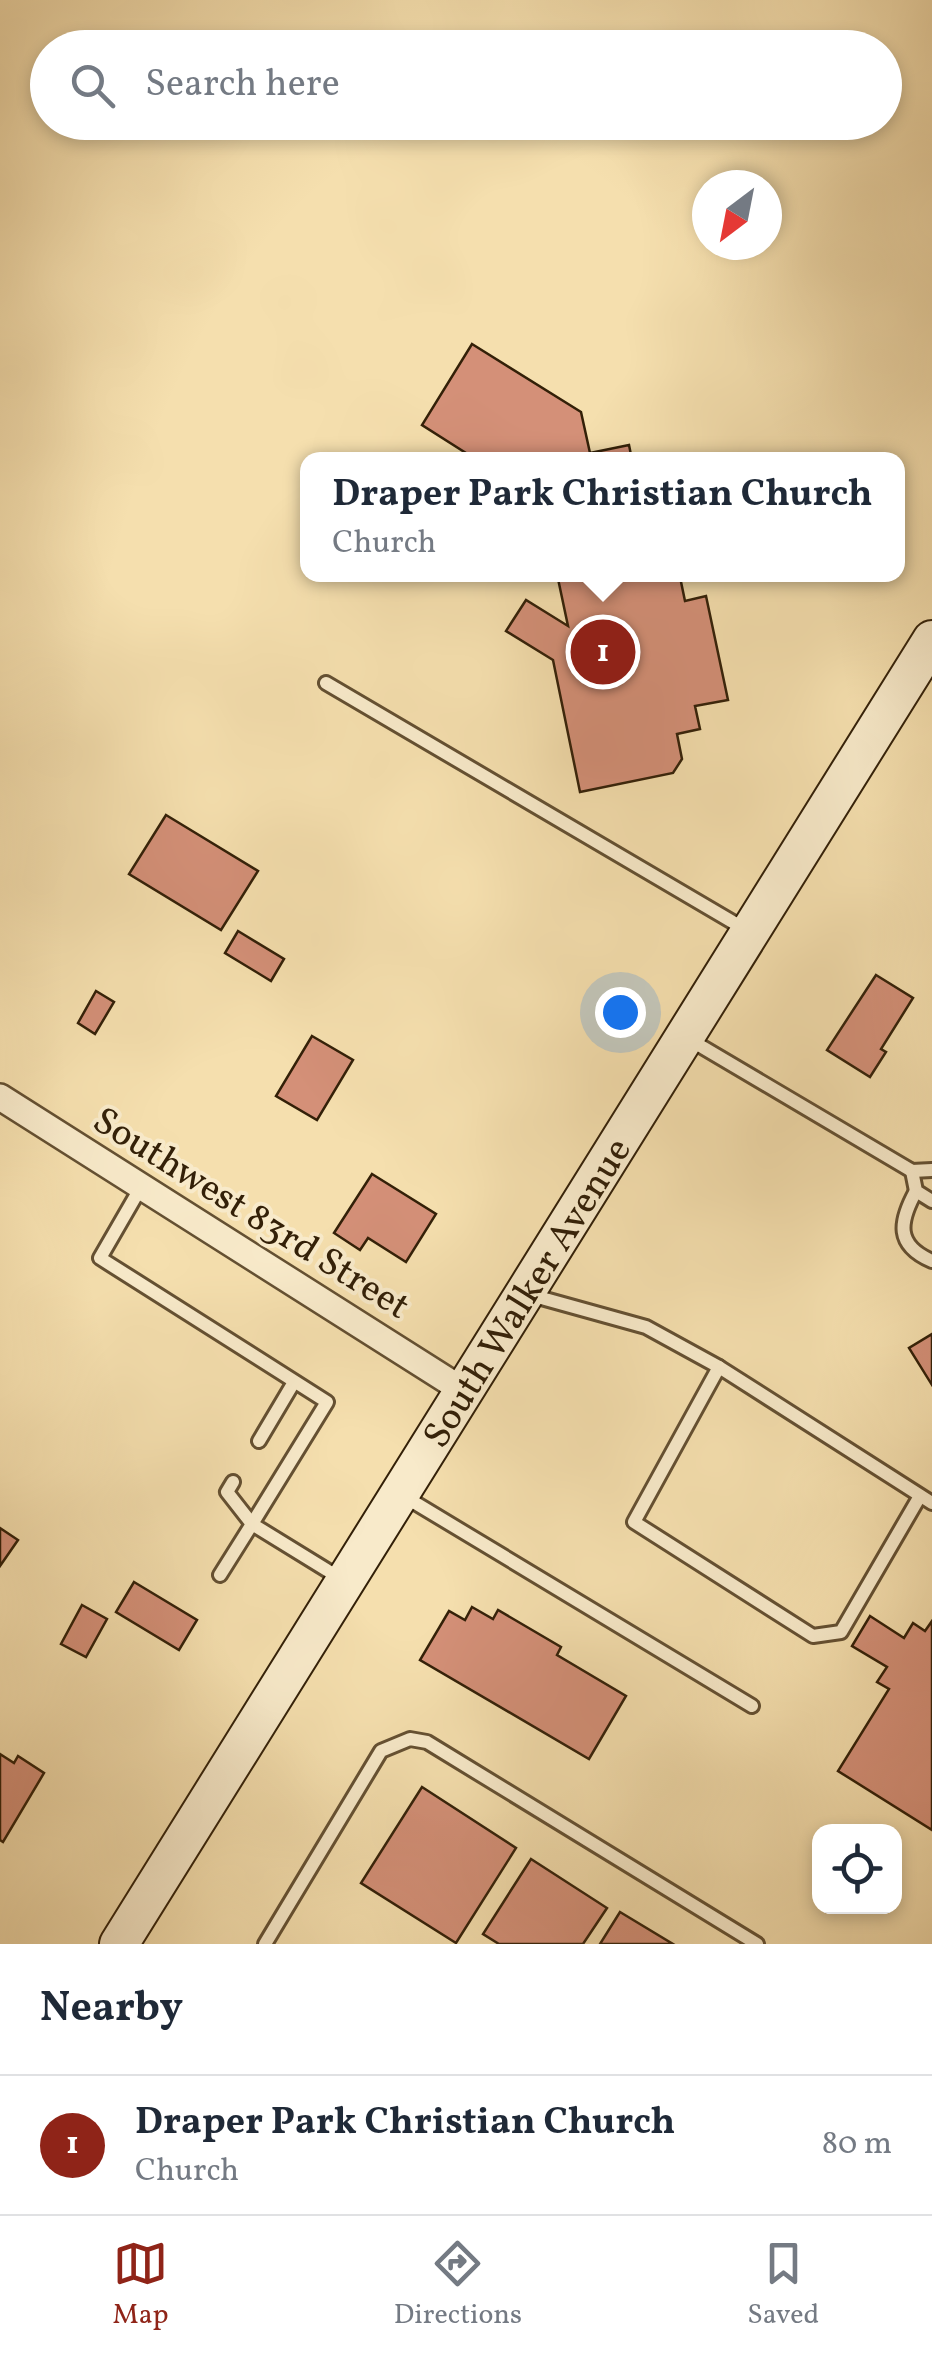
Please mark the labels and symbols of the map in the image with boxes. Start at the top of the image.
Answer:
north arrow [692,170,782,260]
pin: 1 [570,614,636,690]
your location [595,987,646,1038]
street label: Southwest 83rd Street [81,1096,419,1334]
street label: South Walker Avenue [412,1129,646,1459]

